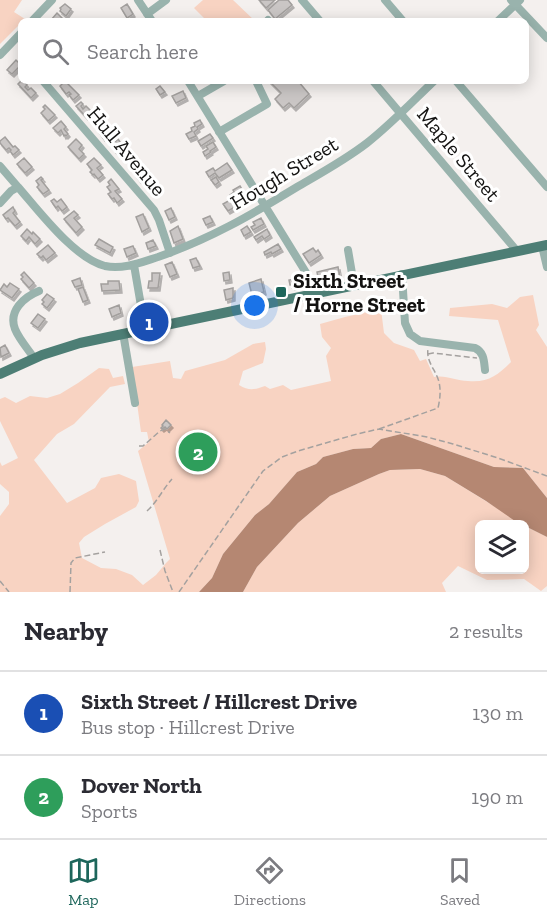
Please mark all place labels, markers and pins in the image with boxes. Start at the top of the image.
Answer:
place label: Sixth Street / Horne Street [293,268,426,317]
marker: Sixth Street / Horne Street [274,285,288,299]
pin: 1 [130,300,168,344]
pin: 2 [178,430,218,474]

